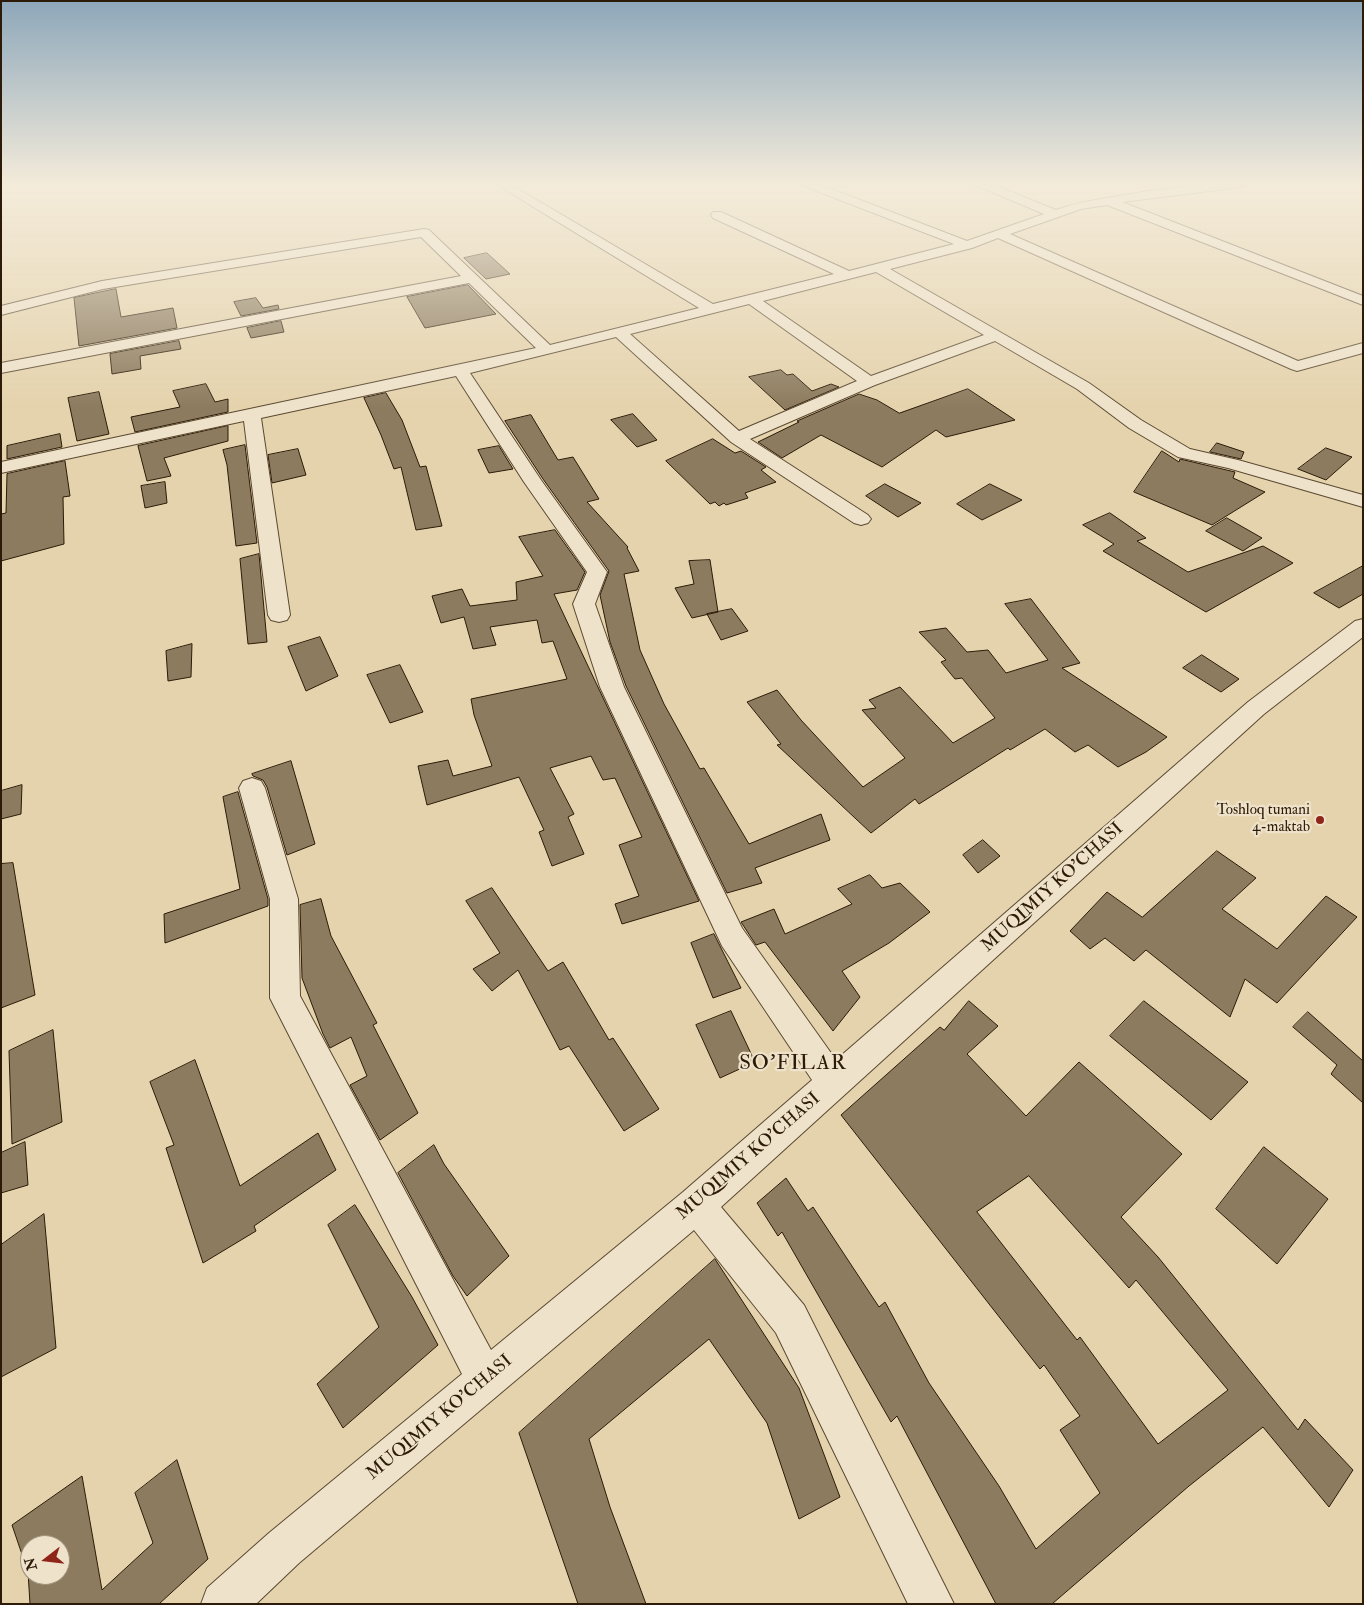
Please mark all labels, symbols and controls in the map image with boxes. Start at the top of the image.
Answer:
place label: Toshloq tumani 4-maktab [1216,802,1310,837]
marker: Toshloq tumani 4-maktab [1314,814,1326,826]
street label: MUQIMIY KO'CHASI [978,819,1128,957]
district label: SO'FILAR [738,1051,848,1077]
street label: MUQIMIY KO'CHASI [673,1089,825,1225]
street label: MUQIMIY KO'CHASI [363,1351,517,1485]
north arrow [20,1535,70,1585]
text: N [21,1556,41,1572]

